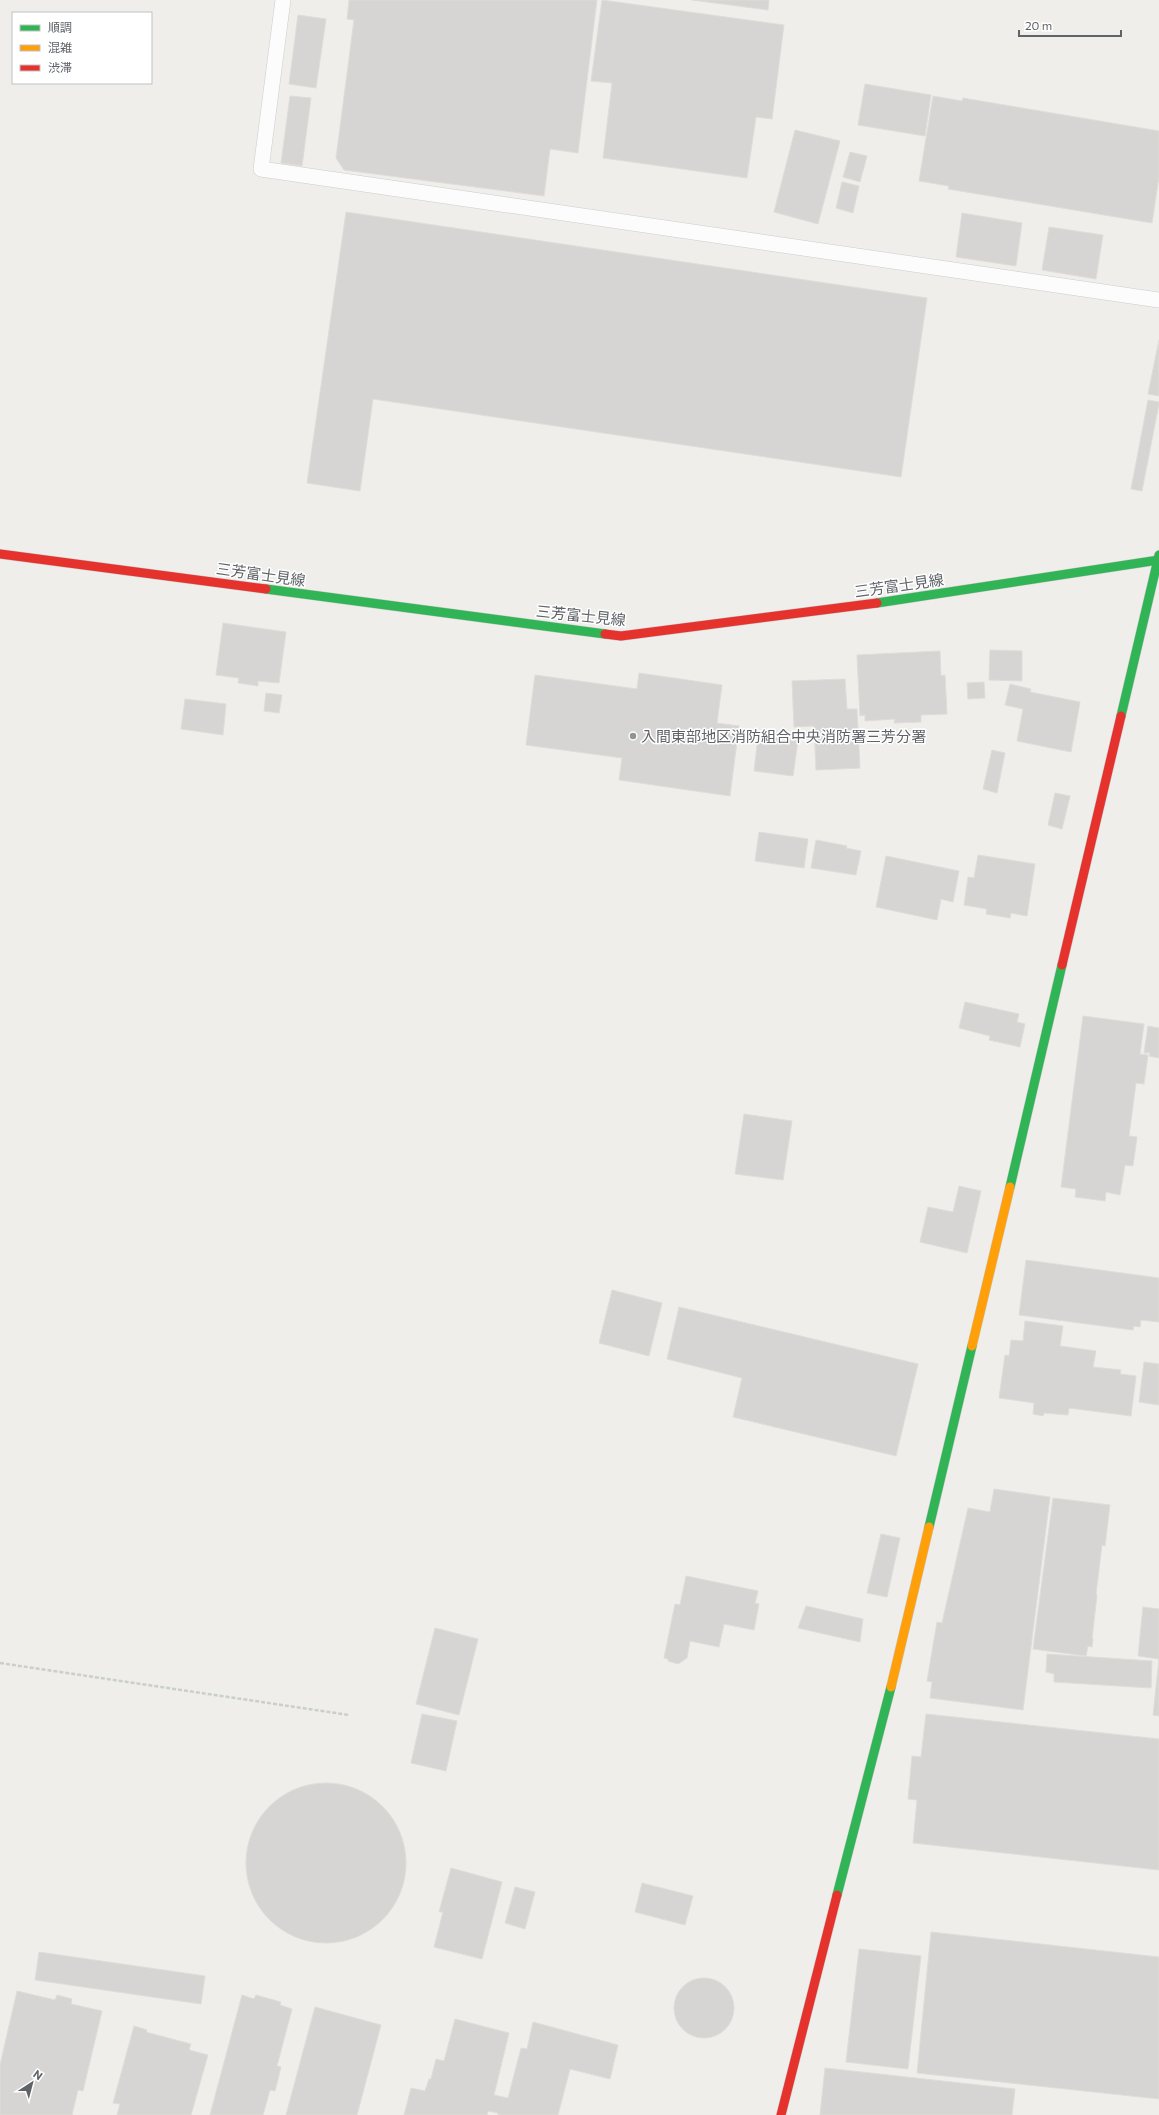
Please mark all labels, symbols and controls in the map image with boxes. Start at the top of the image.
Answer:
legend [12,12,152,84]
scale bar [1019,12,1121,38]
text: 20 m [1025,18,1052,32]
text: 順調 [48,20,72,34]
text: 混雑 [48,40,72,54]
text: 渋滞 [48,60,72,74]
street label: 三芳富士見線 [215,559,307,589]
street label: 三芳富士見線 [853,570,945,600]
street label: 三芳富士見線 [535,601,627,629]
place label: 入間東部地区消防組合中央消防署三芳分署 [641,727,926,745]
marker: 入間東部地区消防組合中央消防署三芳分署 [628,731,638,741]
north arrow [12,2063,52,2103]
text: N [31,2067,45,2082]

